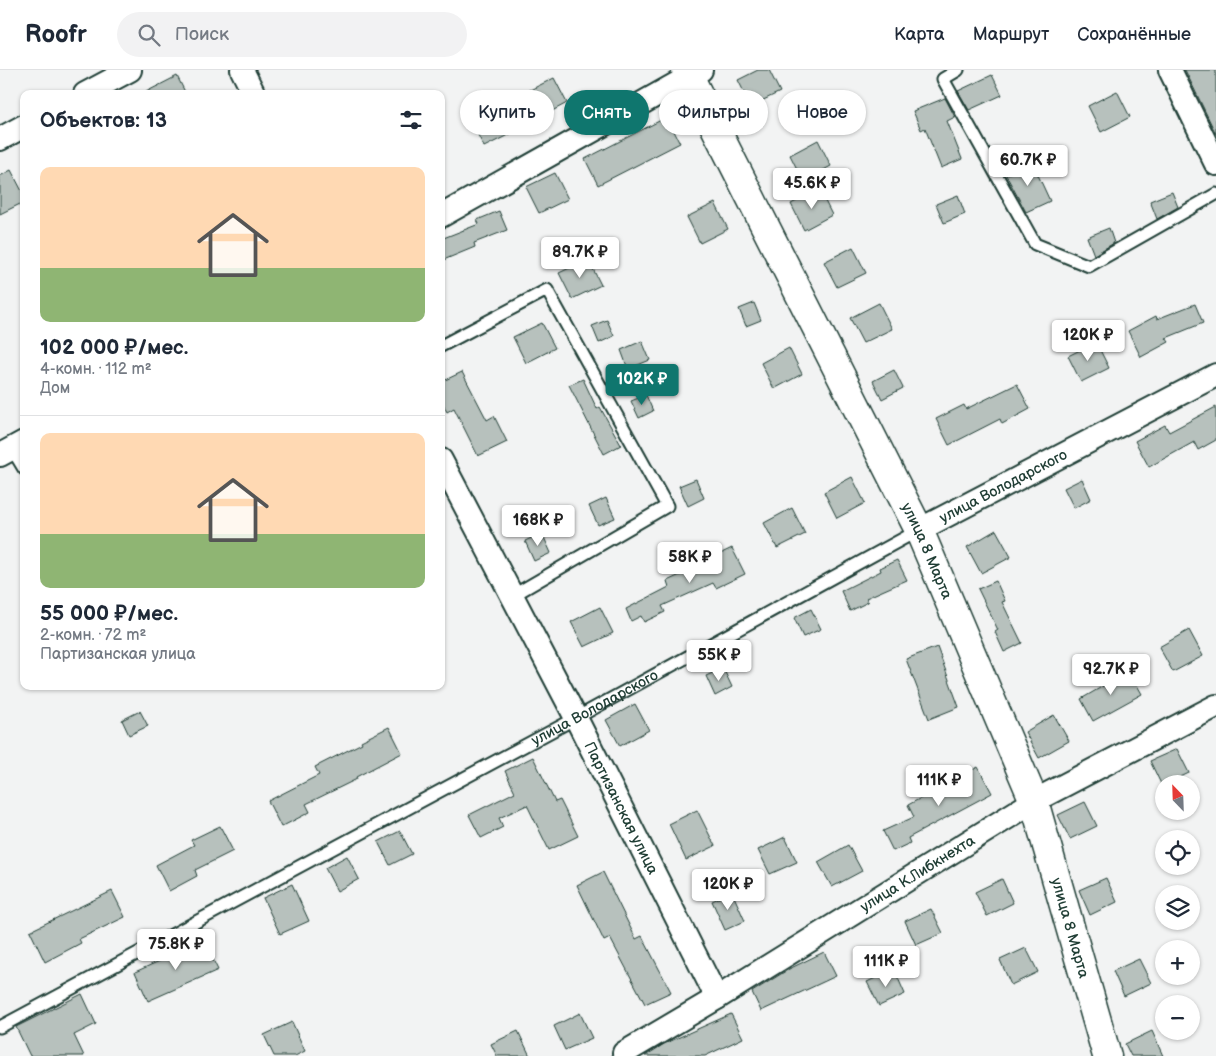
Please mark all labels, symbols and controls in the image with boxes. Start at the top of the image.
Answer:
search box [117,12,467,57]
text: Roofr [25,20,87,49]
icon: search [135,21,163,49]
text: Поиск [175,23,229,46]
text: Карта [894,24,945,45]
text: Маршрут [973,24,1049,45]
text: Сохранённые [1077,24,1191,45]
chip: Купить [460,90,554,135]
chip: Снять [564,90,649,135]
chip: Фильтры [659,90,768,135]
chip: Новое [778,90,866,135]
icon: filters [397,106,425,134]
text: Объектов: 13 [40,108,167,133]
pin: 60.7K ₽ [982,144,1074,187]
text: 60.7K ₽ [1000,151,1056,170]
pin: 45.6K ₽ [766,168,858,210]
text: 45.6K ₽ [784,174,840,193]
icon: home [188,200,278,290]
pin: 89.7K ₽ [534,236,626,279]
text: 89.7K ₽ [552,243,608,262]
pin: 120K ₽ [1047,320,1129,362]
text: 120K ₽ [1063,326,1113,345]
text: 102 000 ₽/мес. [40,335,188,360]
text: 4-комн. · 112 m² [40,360,152,379]
pin: 102K ₽ [601,364,683,406]
text: 102K ₽ [617,370,667,389]
text: Дом [40,379,70,398]
street label: улица Володарского [936,445,1071,528]
icon: home [188,465,278,555]
street label: улица 8 Марта [897,500,956,602]
pin: 168K ₽ [497,504,579,547]
text: 168K ₽ [513,511,563,530]
pin: 58K ₽ [655,542,725,584]
text: 58K ₽ [668,548,712,567]
text: 55 000 ₽/мес. [40,601,178,626]
text: 2-комн. · 72 m² [40,626,146,645]
pin: 55K ₽ [684,640,754,682]
text: Партизанская улица [40,645,196,664]
text: 55K ₽ [698,646,740,665]
pin: 92.7K ₽ [1065,654,1157,696]
text: 92.7K ₽ [1083,660,1139,679]
street label: улица Володарского [528,666,662,750]
street label: Партизанская улица [580,739,662,878]
pin: 111K ₽ [898,764,980,807]
text: 111K ₽ [917,771,961,790]
north arrow [1155,775,1200,820]
map controls [1155,775,1200,1040]
button: locate [1155,830,1200,875]
street label: улица К.Либкнехта [857,831,979,917]
pin: 120K ₽ [687,868,769,911]
text: 120K ₽ [703,875,753,894]
street label: улица 8 Марта [1046,876,1093,981]
button: layers [1155,885,1200,930]
pin: 75.8K ₽ [130,928,222,971]
text: 75.8K ₽ [148,935,204,954]
button: + [1155,940,1200,985]
pin: 111K ₽ [845,946,927,988]
text: 111K ₽ [864,952,908,971]
button: − [1155,995,1200,1040]

